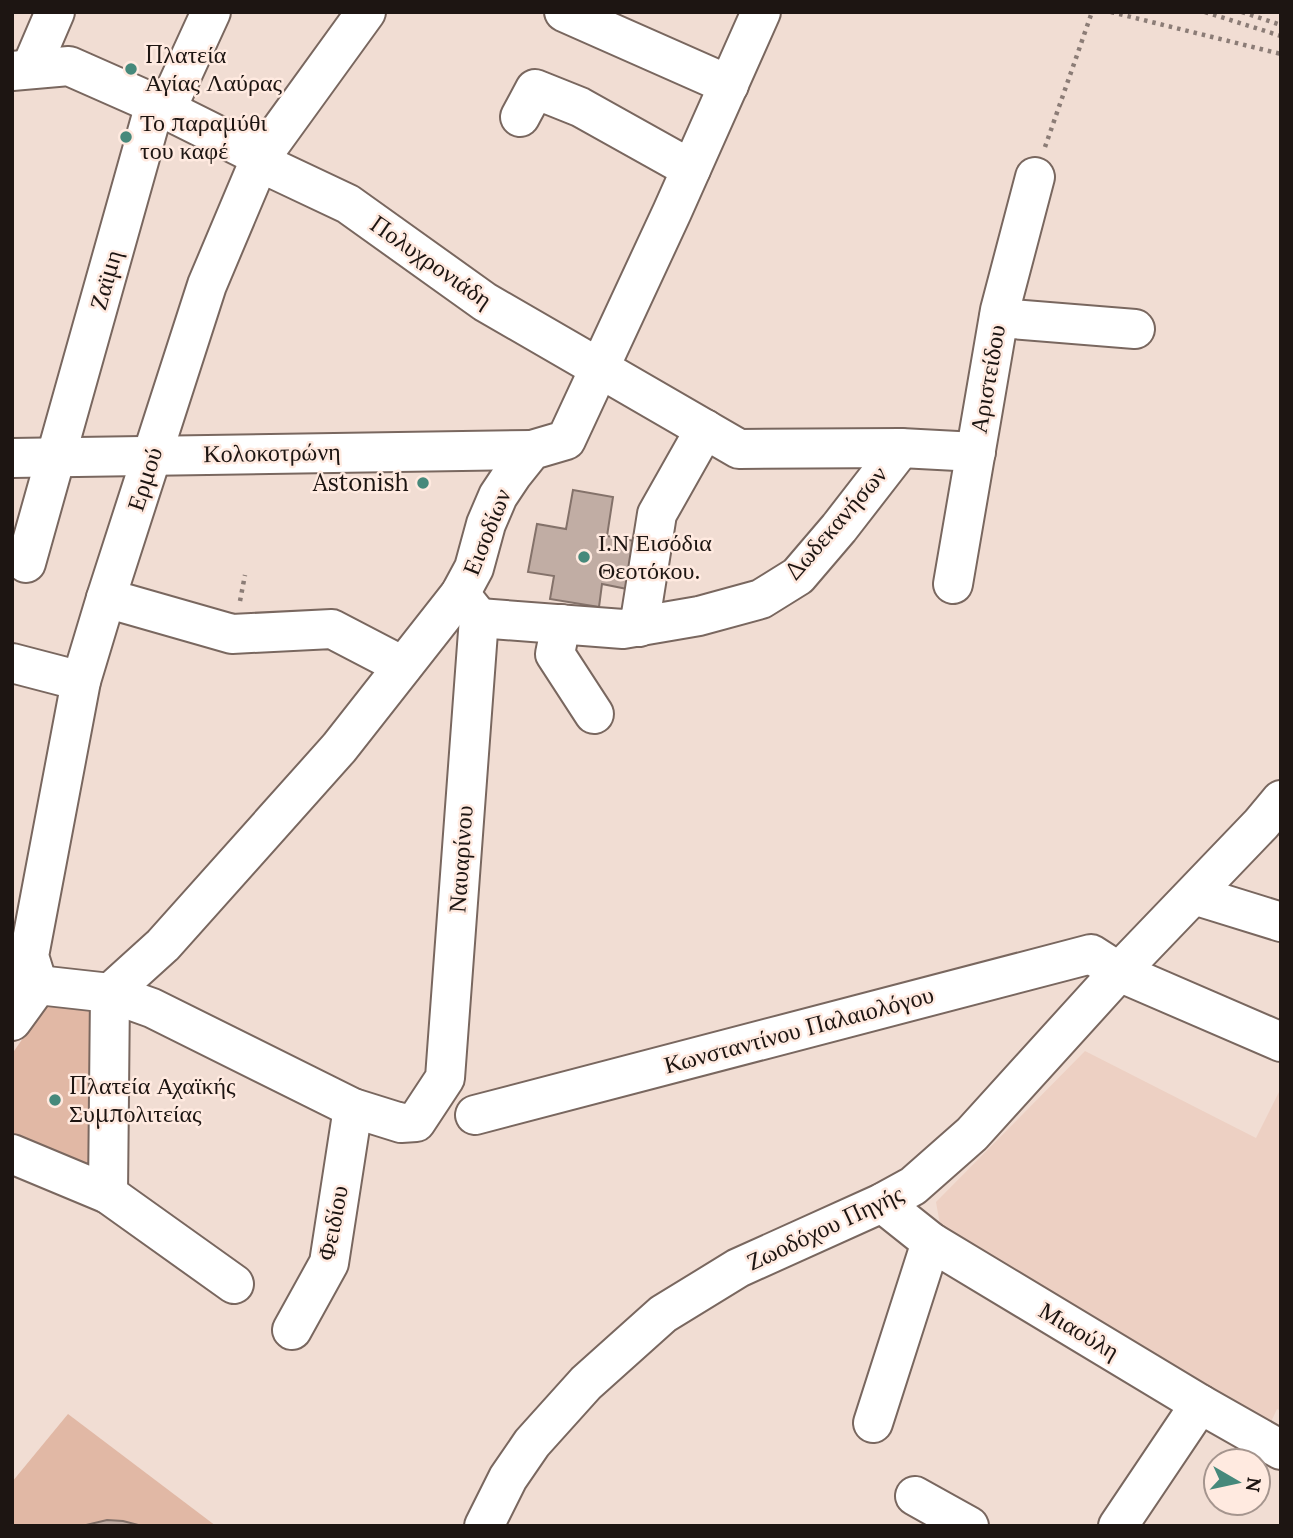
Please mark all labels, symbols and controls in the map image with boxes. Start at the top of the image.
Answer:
place label: Πλατεία Αγίας Λαύρας [145,39,283,98]
marker: Πλατεία Αγίας Λαύρας [123,61,139,77]
place label: Το παραμύθι του καφέ [140,107,267,166]
marker: Το παραμύθι του καφέ [118,129,134,145]
street label: Πολυχρονιάδη [364,208,498,315]
street label: Ζαϊμη [82,246,129,313]
street label: Αριστείδου [963,322,1012,436]
street label: Κολοκοτρώνη [203,436,341,469]
street label: Ερμού [120,443,169,515]
street label: Δωδεκανήσων [778,459,894,586]
place label: Astonish [312,467,409,498]
marker: Astonish [415,475,431,491]
street label: Εισοδίων [455,484,518,580]
place label: Ι.Ν Εισόδια Θεοτόκου. [598,527,712,586]
marker: Ι.Ν Εισόδια Θεοτόκου. [576,549,592,565]
street label: Ναυαρίνου [441,804,480,914]
street label: Κωνσταντίνου Παλαιολόγου [661,979,937,1080]
place label: Πλατεία Αχαϊκής Συμπολιτείας [69,1070,236,1129]
marker: Πλατεία Αχαϊκής Συμπολιτείας [47,1092,63,1108]
street label: Ζωοδόχου Πηγής [741,1177,909,1277]
street label: Φειδίου [310,1183,355,1263]
street label: Μιαούλη [1033,1295,1125,1367]
north arrow [1202,1447,1272,1517]
text: N [1241,1476,1267,1494]

